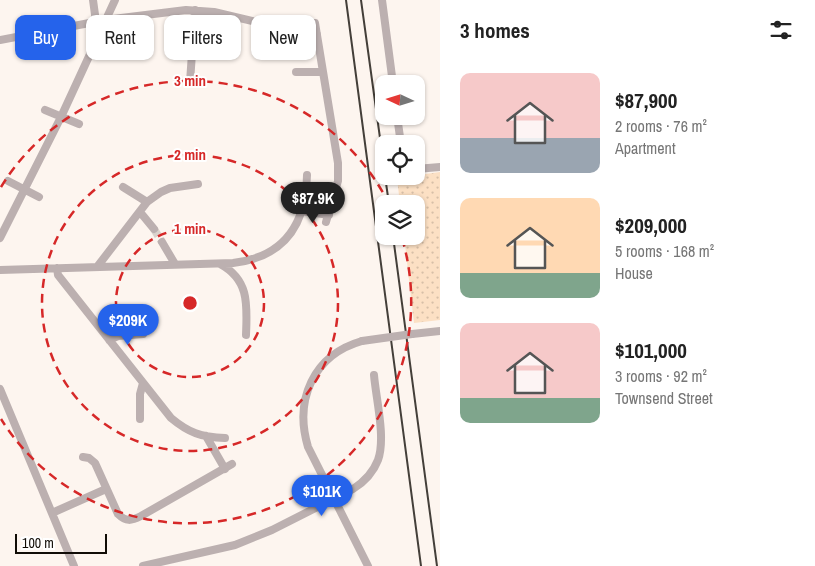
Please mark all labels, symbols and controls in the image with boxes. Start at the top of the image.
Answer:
chip: Buy [15,15,76,60]
chip: Rent [86,15,154,60]
chip: Filters [164,15,241,60]
chip: New [251,15,316,60]
text: 3 homes [460,16,530,45]
icon: filters [767,16,795,44]
text: 3 min [174,70,206,91]
north arrow [375,75,425,125]
map controls [375,75,425,245]
text: $87,900 [615,86,677,115]
icon: home [500,93,560,153]
text: 2 rooms · 76 m² [615,115,707,137]
button: locate [375,135,425,185]
text: Apartment [615,137,676,159]
text: 2 min [174,144,206,165]
pin: $87.9K [272,182,354,224]
text: $87.9K [292,187,334,209]
button: layers [375,195,425,245]
text: $209,000 [615,211,687,240]
text: 1 min [174,218,206,239]
icon: home [500,218,560,278]
text: 5 rooms · 168 m² [615,240,714,262]
text: House [615,262,653,284]
centre of rings [181,294,199,312]
pin: $209K [93,304,163,346]
text: $209K [109,309,147,331]
text: $101,000 [615,336,687,365]
icon: home [500,343,560,403]
text: 3 rooms · 92 m² [615,365,707,387]
text: Townsend Street [615,387,713,409]
pin: $101K [287,474,357,517]
text: $101K [303,480,341,502]
scale bar [15,531,108,554]
text: 100 m [22,534,54,552]

